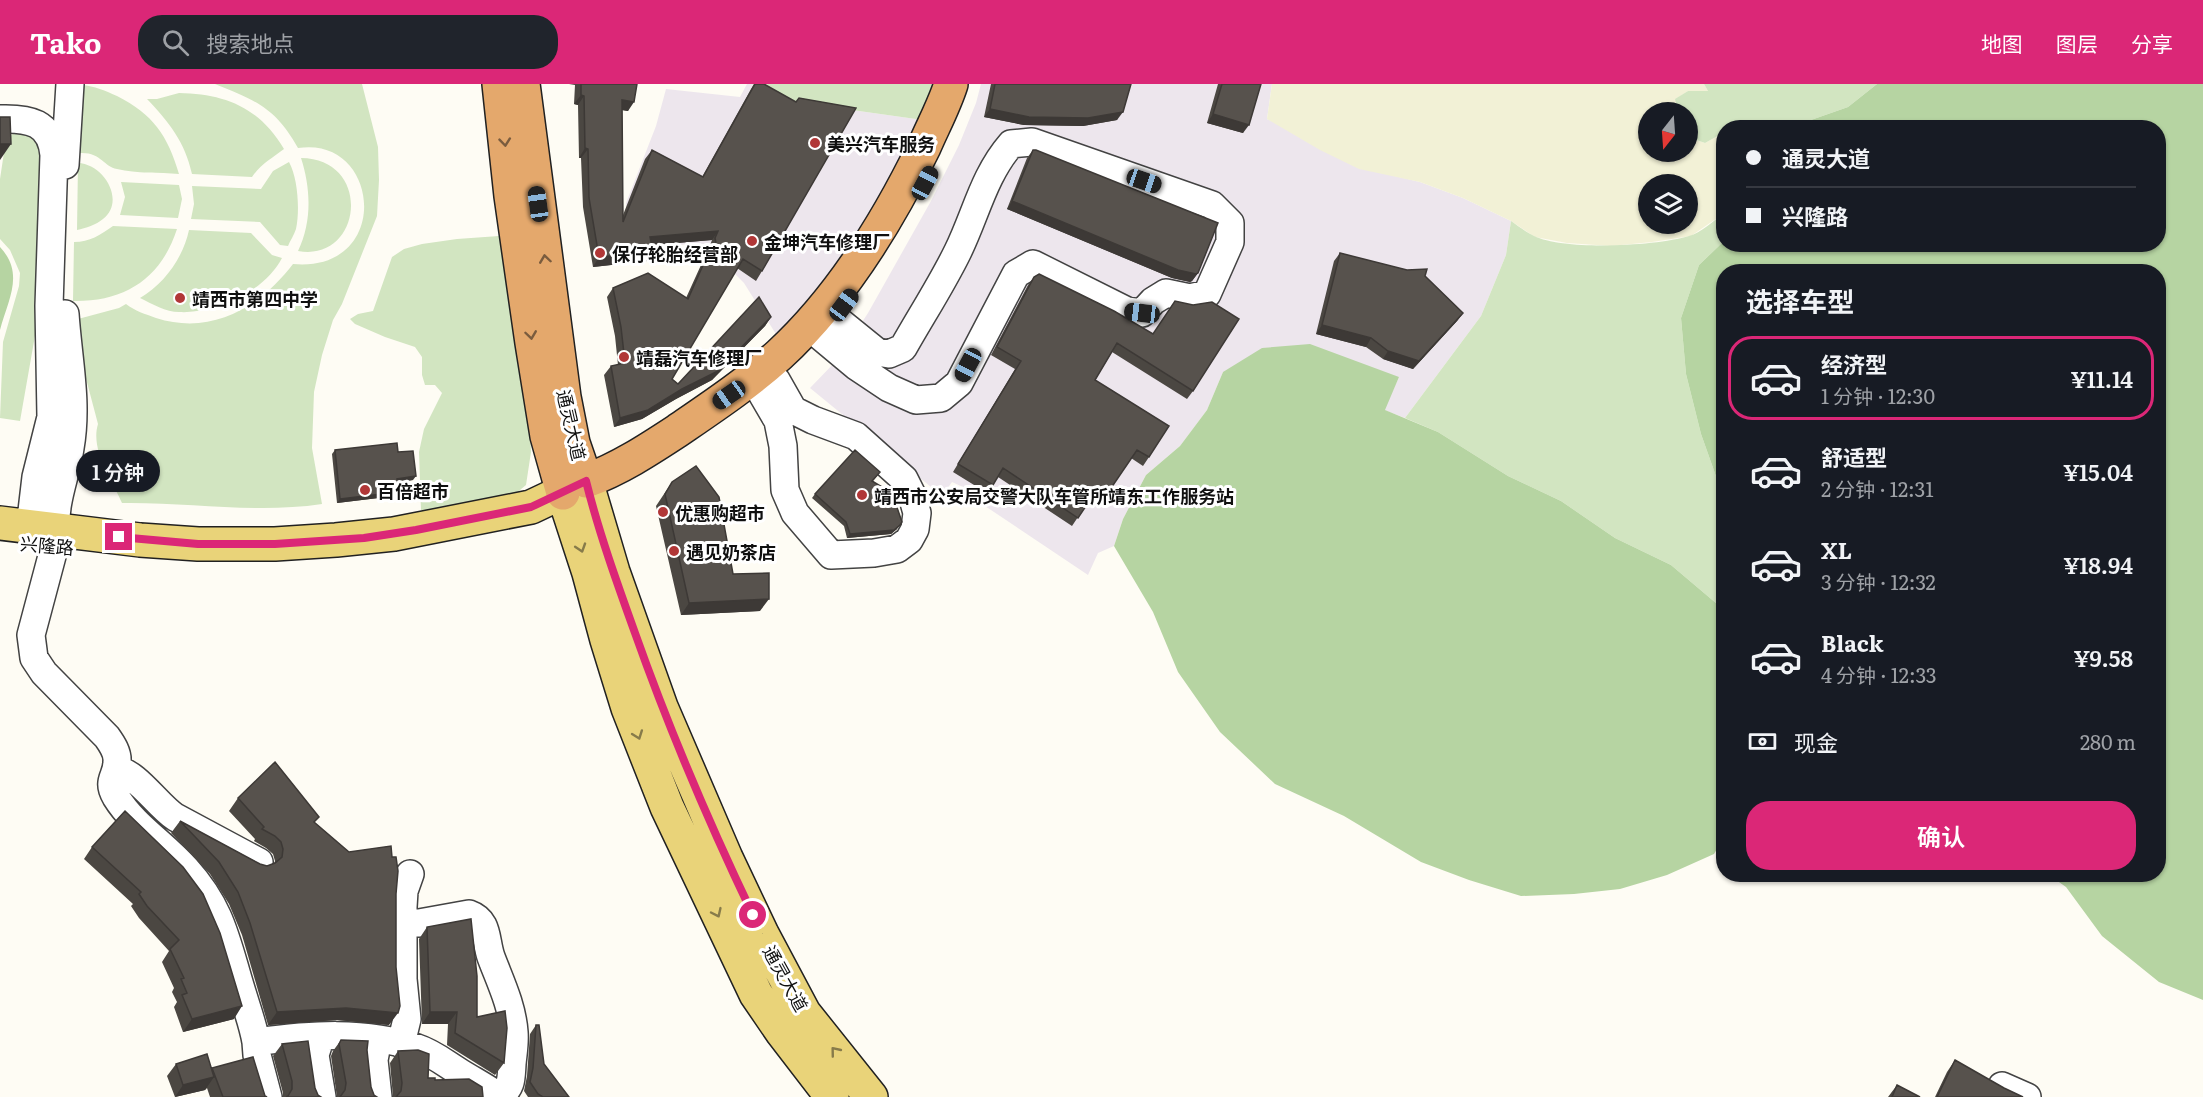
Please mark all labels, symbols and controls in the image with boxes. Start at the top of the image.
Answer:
search box [138,15,558,69]
text: Tako [30,21,102,63]
icon: search [159,26,192,59]
text: 搜索地点 [207,26,295,59]
text: 地图 [1981,27,2023,58]
text: 图层 [2056,27,2098,58]
text: 分享 [2131,27,2173,58]
north arrow [1638,102,1698,162]
map controls [1638,102,1698,234]
place label: 美兴汽车服务 [827,130,935,157]
marker: 美兴汽车服务 [808,136,822,150]
one-way arrow [498,138,511,147]
text: 通灵大道 [1782,141,1870,174]
car [909,163,941,203]
car [1124,167,1164,195]
button: layers [1638,174,1698,234]
car [527,185,549,223]
text: 兴隆路 [1782,199,1848,232]
place label: 金坤汽车修理厂 [764,228,890,255]
marker: 金坤汽车修理厂 [745,234,759,248]
place label: 保仔轮胎经营部 [612,240,738,267]
marker: 保仔轮胎经营部 [593,246,607,260]
one-way arrow [540,255,552,264]
text: 选择车型 [1746,280,1854,320]
place label: 靖西市第四中学 [192,285,318,312]
car [826,285,862,325]
marker: 靖西市第四中学 [173,291,187,305]
car [1123,302,1161,324]
one-way arrow [524,331,536,340]
place label: 靖磊汽车修理厂 [636,344,762,371]
car [952,345,984,385]
text: 经济型 [1821,347,1887,380]
marker: 靖磊汽车修理厂 [617,350,631,364]
icon: car [1749,351,1803,405]
text: ¥11.14 [2071,362,2133,395]
car [709,377,749,413]
text: 1 分钟 · 12:30 [1821,380,1935,410]
street label: 通灵大道 [551,387,593,463]
text: 舒适型 [1821,440,1887,473]
icon: car [1749,444,1803,498]
callout: 1 分钟 [77,450,161,492]
text: ¥15.04 [2063,455,2133,488]
text: 1 分钟 [92,456,144,486]
text: 2 分钟 · 12:31 [1821,473,1934,503]
place label: 百倍超市 [377,477,449,504]
place label: 靖西市公安局交警大队车管所靖东工作服务站 [874,482,1234,509]
marker: 百倍超市 [358,483,372,497]
marker: 靖西市公安局交警大队车管所靖东工作服务站 [855,488,869,502]
place label: 优惠购超市 [675,499,765,526]
marker: 优惠购超市 [656,505,670,519]
route end [105,523,132,550]
street label: 兴隆路 [19,529,75,561]
text: XL [1821,533,1852,566]
icon: car [1749,537,1803,591]
place label: 遇见奶茶店 [686,538,776,565]
one-way arrow [574,542,586,553]
marker: 遇见奶茶店 [667,544,681,558]
text: ¥18.94 [2063,548,2133,581]
text: 3 分钟 · 12:32 [1821,566,1936,596]
text: Black [1821,626,1883,659]
icon: car [1749,630,1803,684]
text: ¥9.58 [2073,641,2133,674]
text: 4 分钟 · 12:33 [1821,659,1937,689]
icon: cash [1746,725,1779,758]
text: 现金 [1794,725,1838,758]
text: 280 m [2080,726,2136,756]
one-way arrow [631,729,643,740]
button: 确认 [1746,801,2136,870]
route start [739,901,766,928]
one-way arrow [709,907,721,918]
street label: 通灵大道 [757,940,815,1016]
one-way arrow [832,1047,843,1058]

